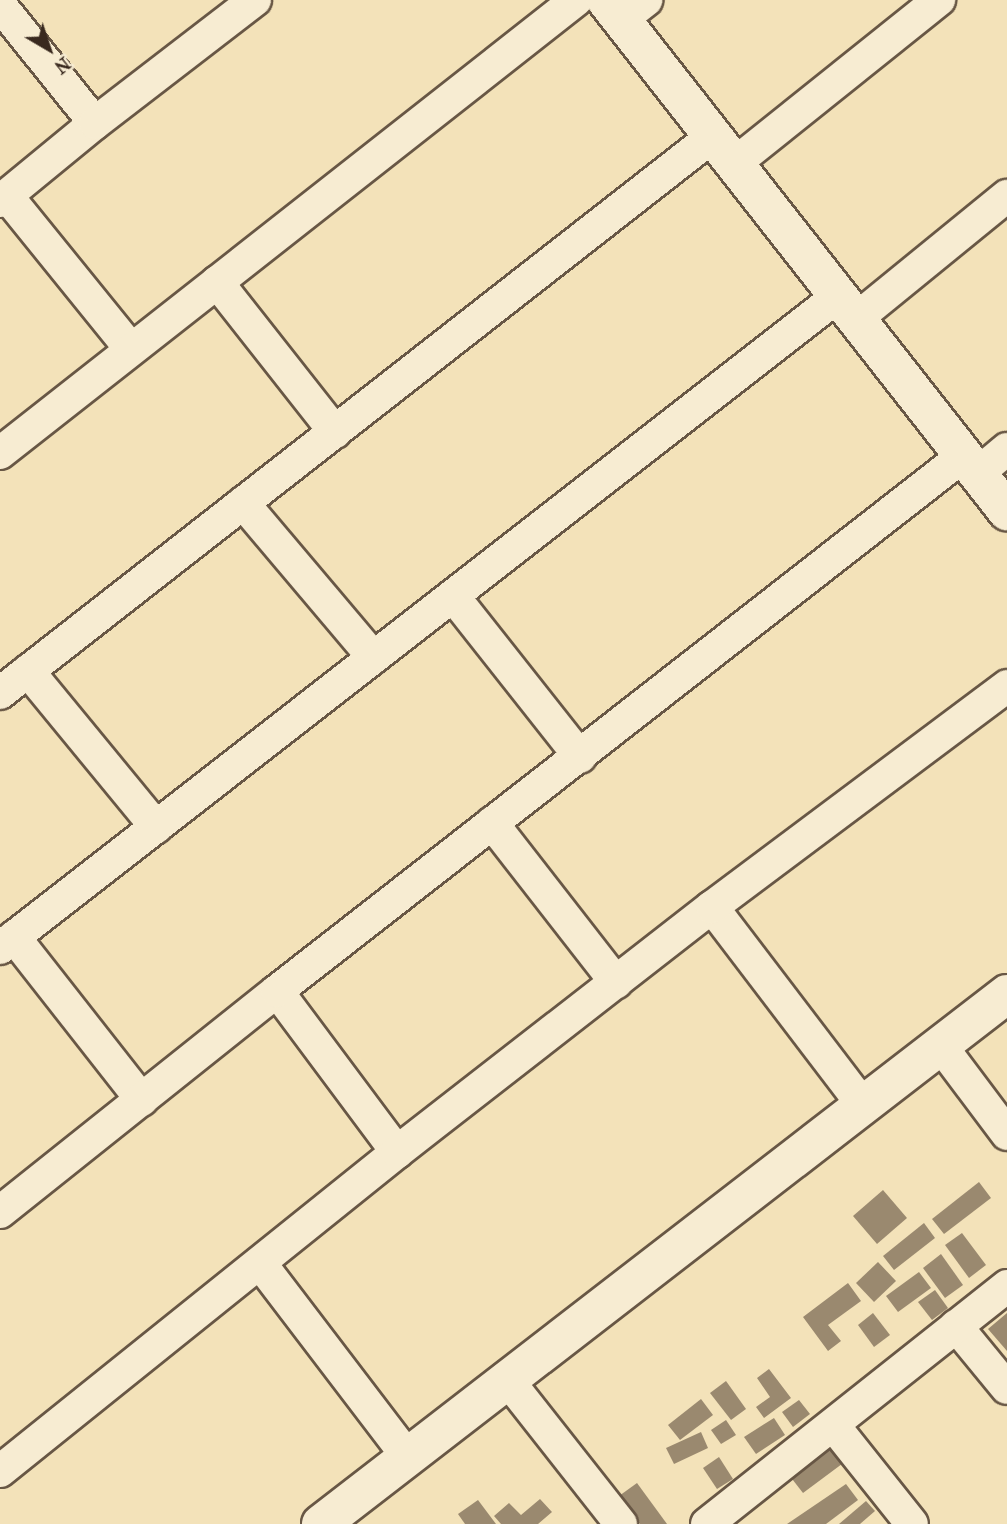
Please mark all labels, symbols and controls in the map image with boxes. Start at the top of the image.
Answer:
north arrow [14,14,84,84]
text: N [50,52,75,78]

